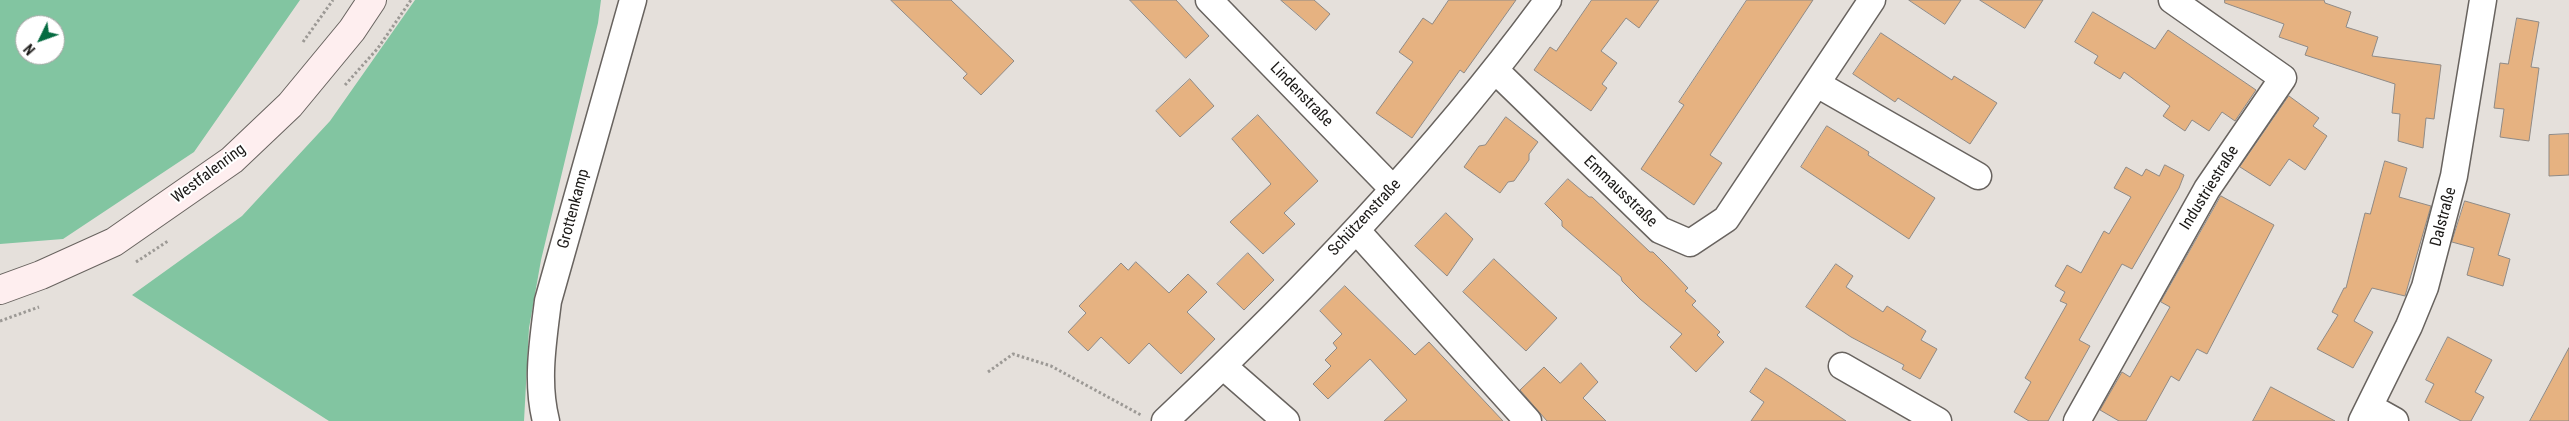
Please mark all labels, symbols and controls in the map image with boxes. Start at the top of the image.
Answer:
north arrow [15,15,65,65]
text: N [21,41,38,58]
street label: Lindenstraße [1265,59,1337,131]
street label: Westfalenring [168,140,250,208]
street label: Industriestraße [2177,142,2243,234]
street label: Emmausstraße [1579,152,1661,232]
street label: Grottenkamp [554,167,594,251]
street label: Schützenstraße [1325,176,1405,260]
street label: Dalstraße [2427,185,2461,249]

